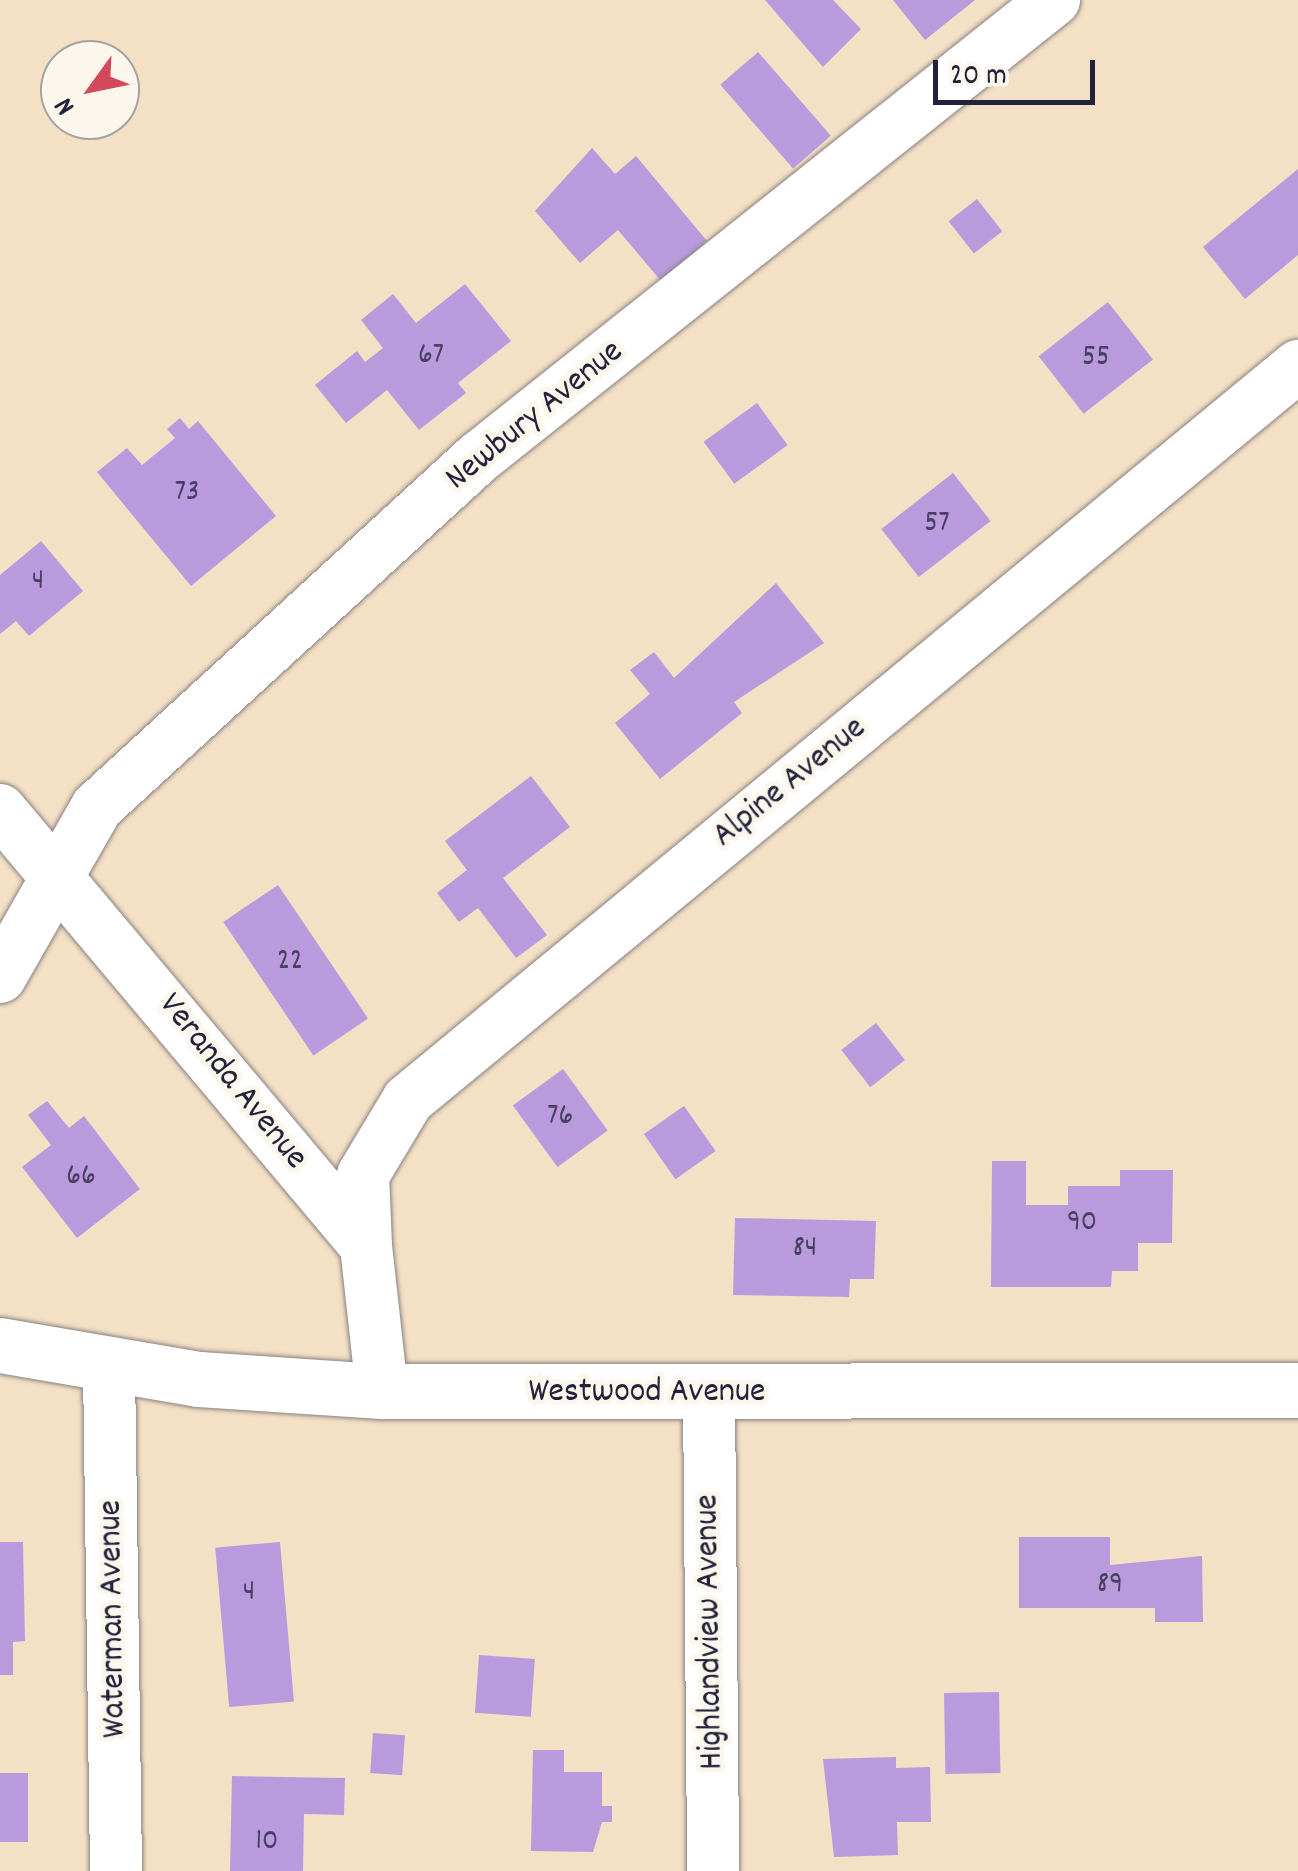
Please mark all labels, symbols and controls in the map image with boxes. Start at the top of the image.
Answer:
north arrow [40,40,140,140]
scale bar [938,40,1100,102]
text: 20 m [950,56,1007,99]
text: N [46,89,87,122]
street label: Newbury Avenue [438,332,632,500]
house number: 67 [418,339,444,375]
house number: 55 [1082,341,1110,377]
house number: 73 [175,476,199,512]
house number: 57 [924,507,950,543]
house number: 4 [32,565,44,601]
street label: Alpine Avenue [705,708,875,858]
house number: 22 [277,945,303,981]
street label: Veranda Avenue [148,985,316,1179]
house number: 76 [547,1100,573,1136]
house number: 66 [66,1160,96,1196]
house number: 90 [1067,1206,1097,1242]
house number: 84 [793,1232,817,1268]
street label: Westwood Avenue [528,1372,766,1414]
street label: Highlandview Avenue [688,1494,734,1770]
street label: Waterman Avenue [91,1500,137,1738]
house number: 89 [1097,1568,1123,1604]
house number: 4 [243,1576,255,1612]
house number: 10 [256,1825,278,1861]

